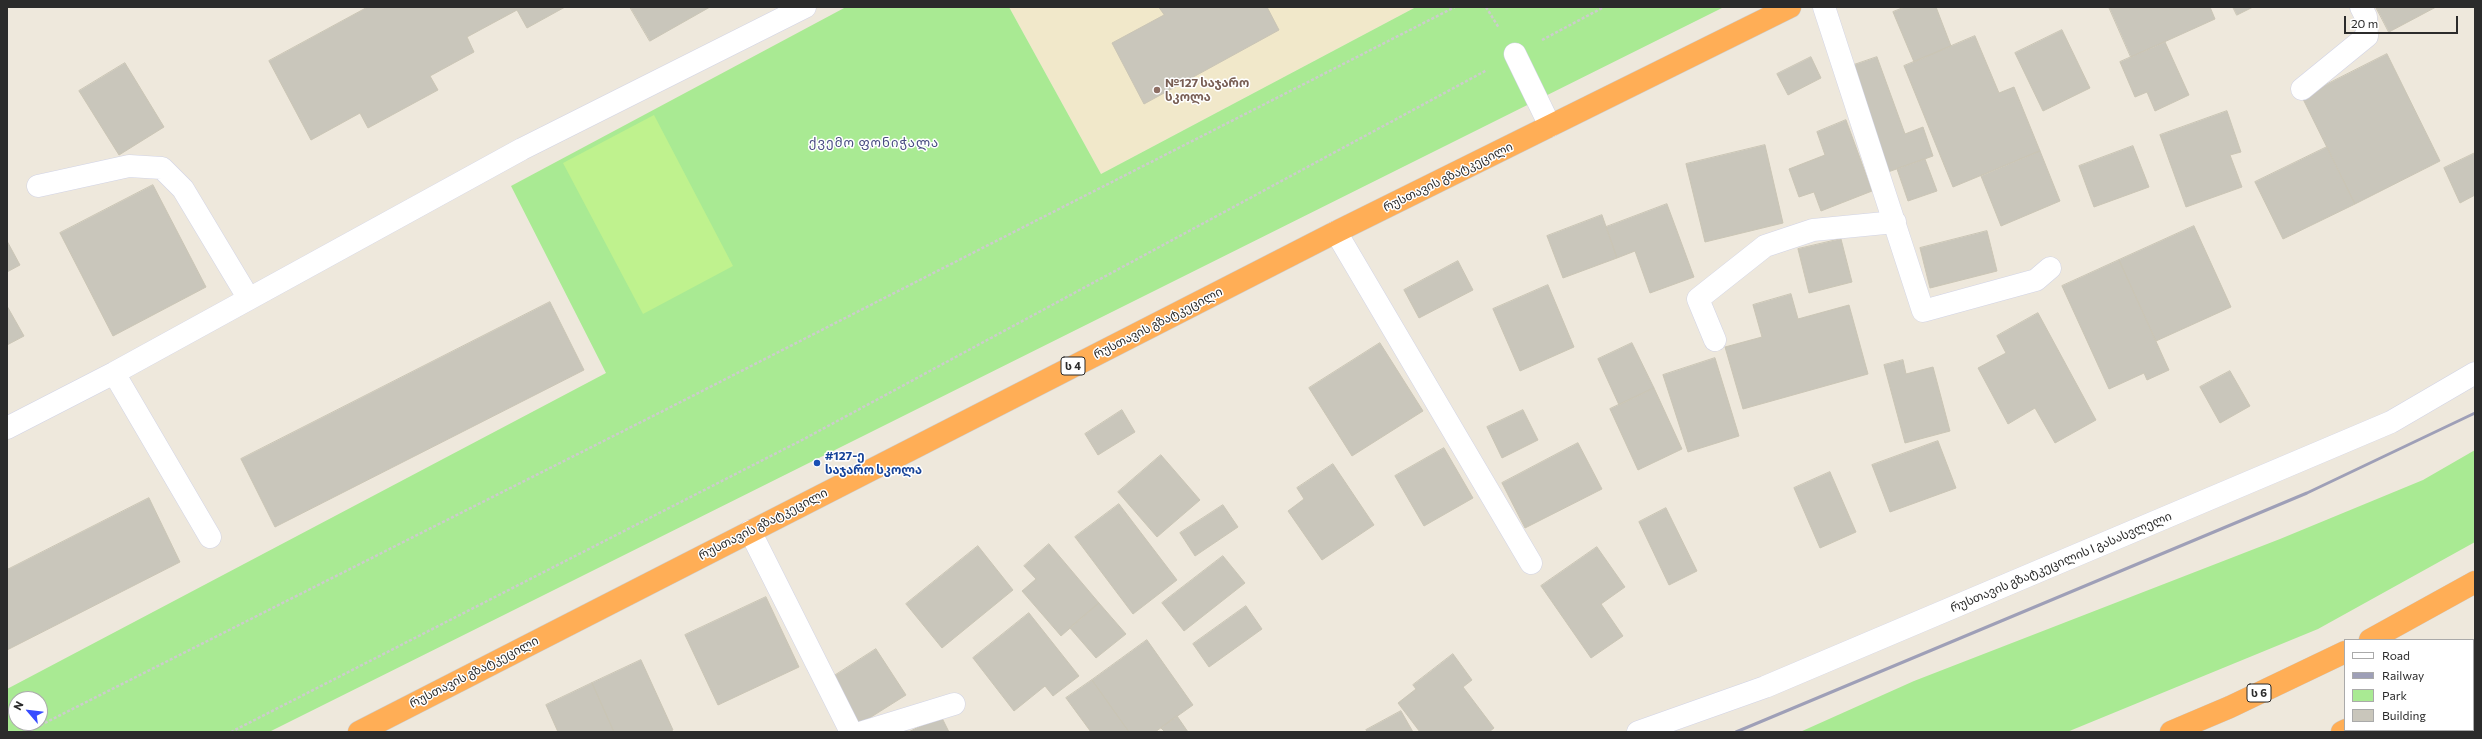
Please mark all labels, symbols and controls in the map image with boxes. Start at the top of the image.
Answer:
scale bar [2346,8,2460,34]
text: 20 m [2351,16,2378,30]
place label: №127 საჯარო სკოლა [1165,76,1249,104]
marker: №127 საჯარო სკოლა [1152,85,1162,95]
district label: ქვემო ფონიჭალა [809,135,939,151]
street label: რუსთავის გზატკეცილი [1381,139,1515,215]
street label: რუსთავის გზატკეცილი [1091,284,1225,362]
road number: ს 4 [1061,357,1085,375]
place label: #127-ე საჯარო სკოლა [825,449,922,477]
marker: #127-ე საჯარო სკოლა [812,458,822,468]
street label: რუსთავის გზატკეცილი [696,485,830,563]
street label: რუსთავის გზატკეცილის I გასასვლელი [1948,509,2174,615]
street label: რუსთავის გზატკეცილი [407,633,541,711]
legend [2344,639,2474,731]
text: Road [2382,648,2410,662]
text: Railway [2382,668,2424,682]
road number: ს 6 [2247,684,2271,702]
text: Park [2382,688,2407,702]
north arrow [8,691,48,731]
text: N [10,699,26,712]
text: Building [2382,708,2426,722]

